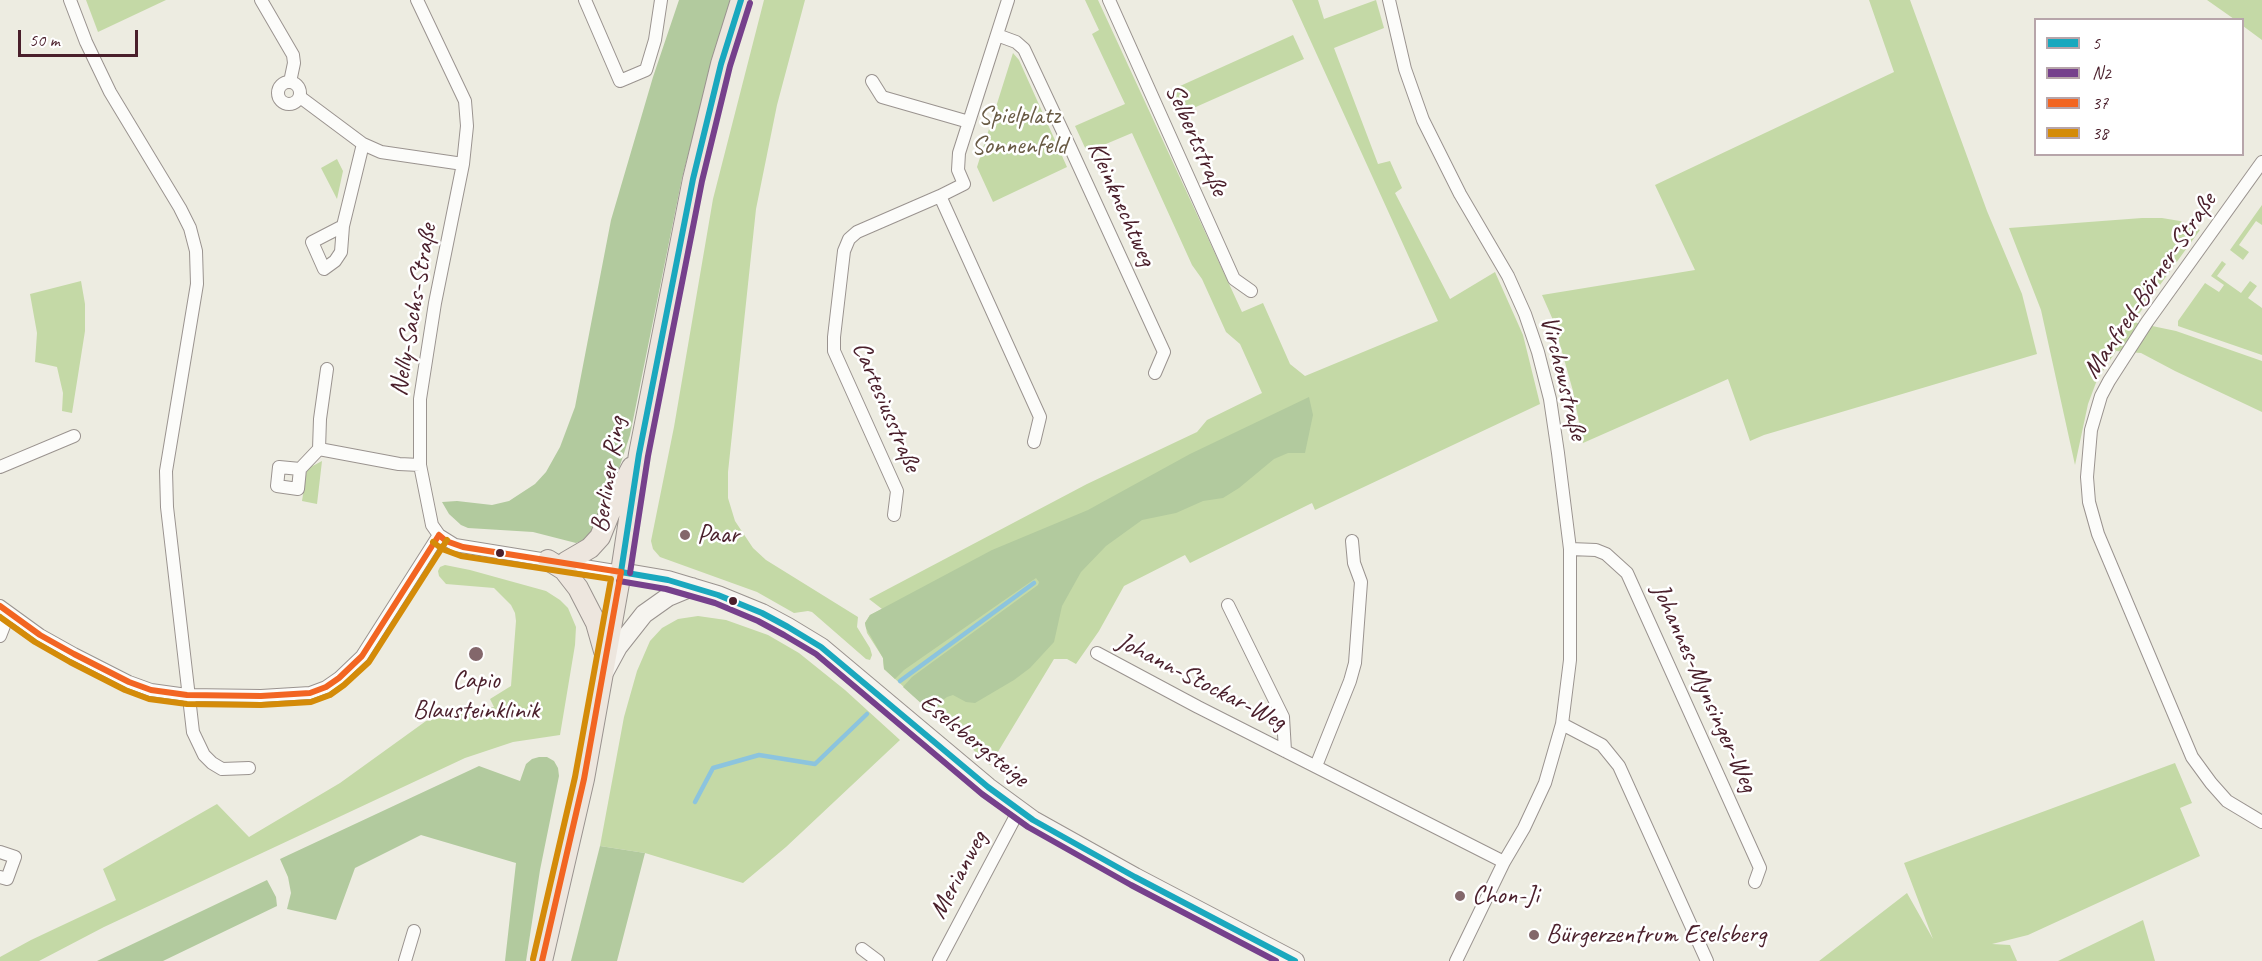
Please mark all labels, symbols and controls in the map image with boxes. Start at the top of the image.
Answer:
scale bar [21,18,141,56]
legend [2034,18,2244,156]
text: 50 m [29,29,60,51]
text: 5 [2092,32,2100,54]
text: N2 [2092,62,2111,84]
street label: Selbertstraße [1157,79,1235,201]
text: 37 [2092,92,2108,114]
park label: Spielplatz Sonnenfeld [971,100,1067,162]
text: 38 [2092,122,2108,144]
street label: Kleinknechtweg [1080,137,1162,271]
street label: Manfred-Börner-Straße [2076,187,2224,385]
street label: Nelly-Sachs-Straße [384,222,444,398]
street label: Virchowstraße [1533,313,1593,443]
street label: Cartesiusstraße [845,337,927,477]
street label: Berliner Ring [585,415,633,535]
place label: Paar [697,519,739,551]
marker: Paar [678,528,692,542]
unlabelled marker [494,547,506,559]
street label: Johannes-Mynsinger-Weg [1644,579,1764,797]
unlabelled marker [727,595,739,607]
street label: Johann-Stockar-Weg [1111,626,1291,738]
marker: Capio Blausteinklinik [467,645,485,663]
place label: Capio Blausteinklinik [413,665,539,726]
street label: Eselsbergsteige [913,688,1035,794]
street label: Merianweg [923,826,995,924]
place label: Chon-Ji [1472,880,1539,912]
marker: Chon-Ji [1453,889,1467,903]
place label: Bürgerzentrum Eselsberg [1546,919,1766,951]
marker: Bürgerzentrum Eselsberg [1527,928,1541,942]

